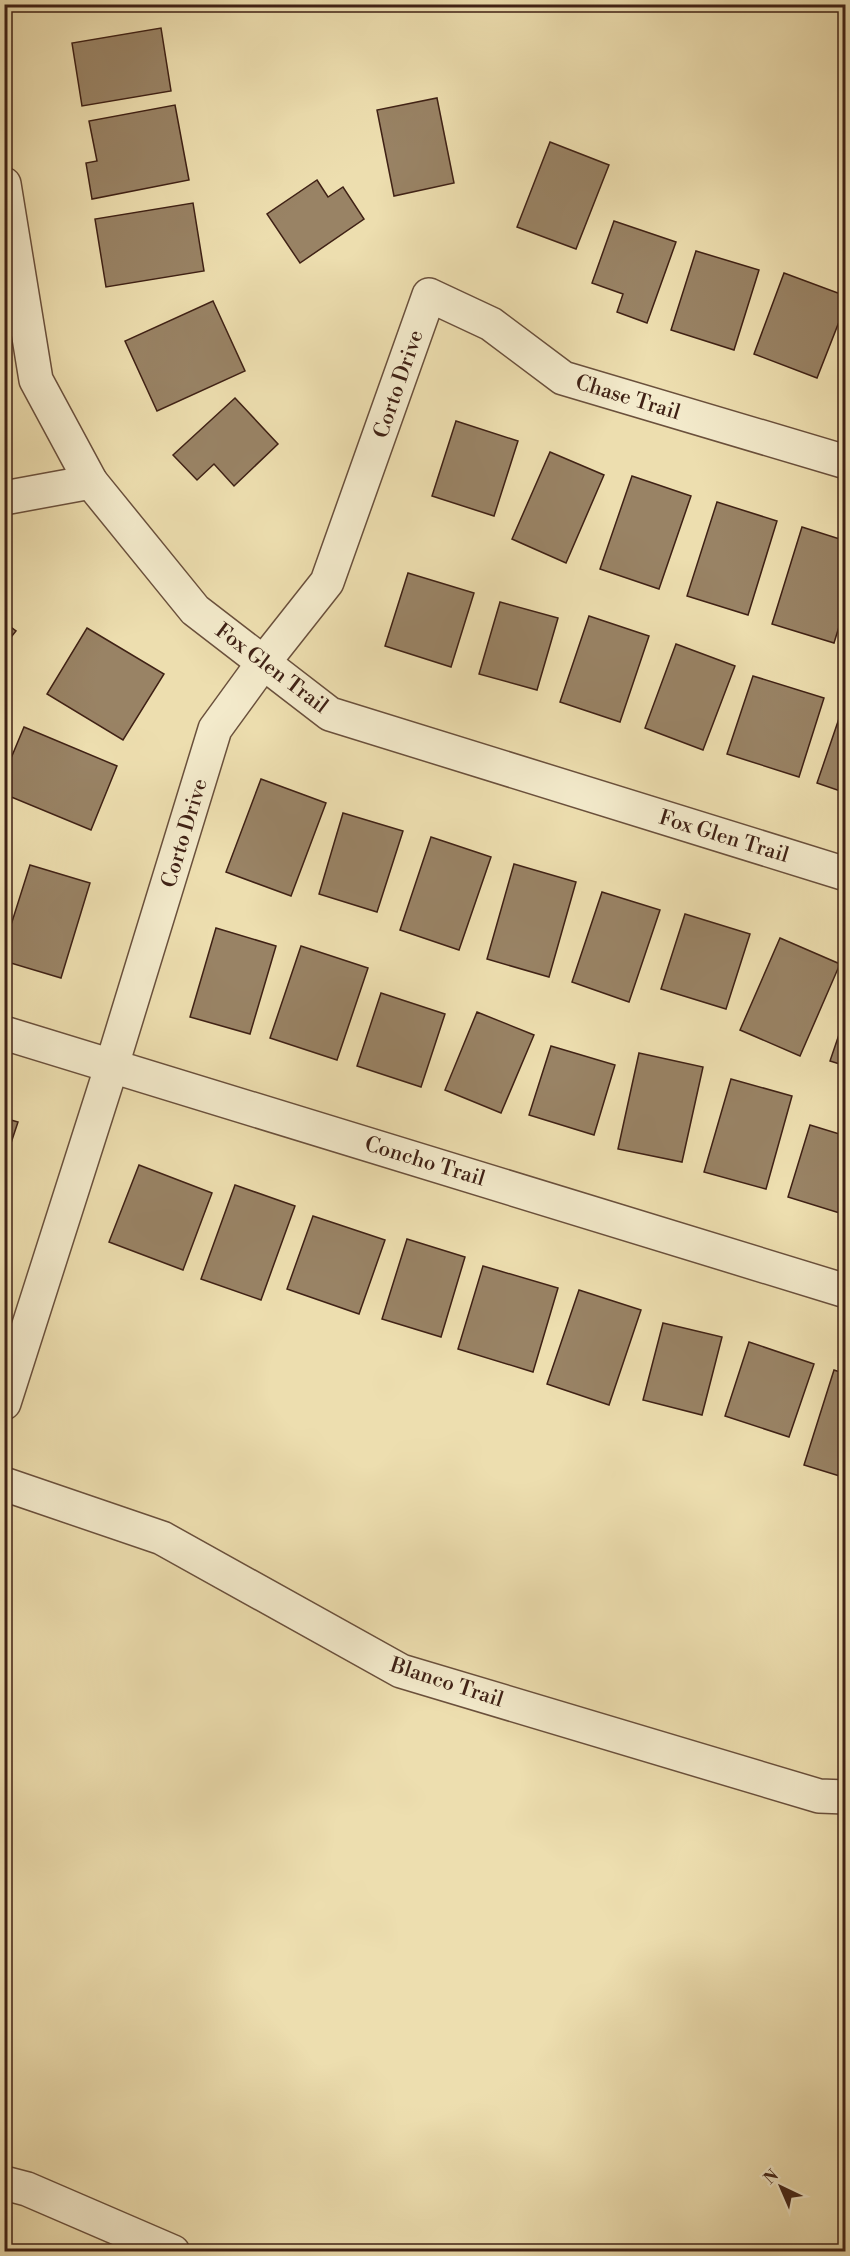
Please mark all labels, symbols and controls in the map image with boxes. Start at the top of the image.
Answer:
street label: Corto Drive [368,327,430,442]
street label: Chase Trail [572,370,683,426]
street label: Fox Glen Trail [210,618,333,720]
street label: Corto Drive [156,776,214,891]
street label: Fox Glen Trail [656,805,792,869]
street label: Concho Trail [361,1131,488,1193]
street label: Blanco Trail [386,1652,507,1713]
north arrow [751,2157,811,2217]
text: N [760,2165,783,2189]

